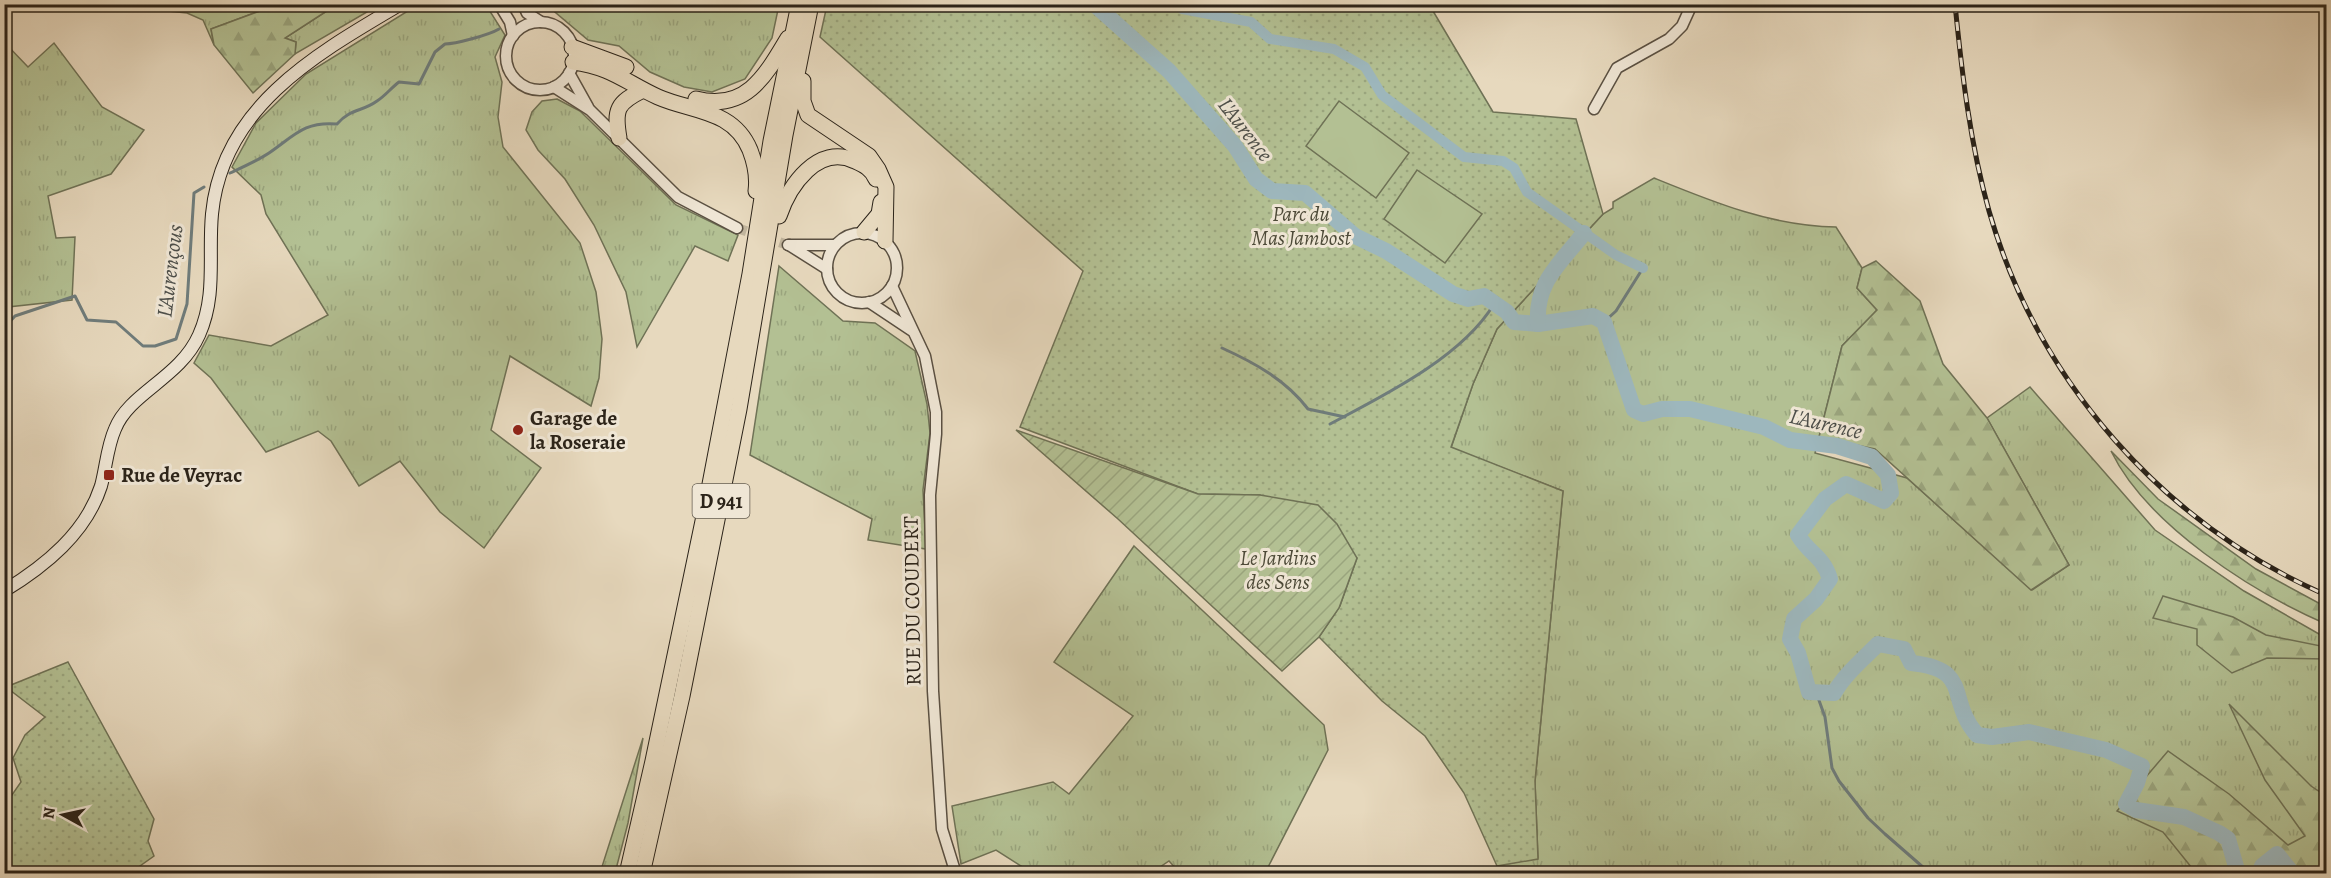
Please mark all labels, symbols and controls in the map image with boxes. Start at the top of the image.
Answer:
water label: L'Aurence [1211,91,1280,168]
park label: Parc du Mas Jambost [1251,200,1352,252]
water label: L'Aurençous [149,222,191,319]
water label: L'Aurence [1786,401,1865,447]
place label: Garage de la Roseraie [530,404,626,456]
marker: Garage de la Roseraie [511,423,525,437]
place label: Rue de Veyrac [121,461,242,489]
marker: Rue de Veyrac [102,468,116,482]
road number: D 941 [692,484,750,518]
street label: RUE DU COUDERT [897,515,927,686]
park label: Le Jardins des Sens [1240,544,1316,596]
north arrow [33,785,93,845]
text: N [37,805,61,820]

